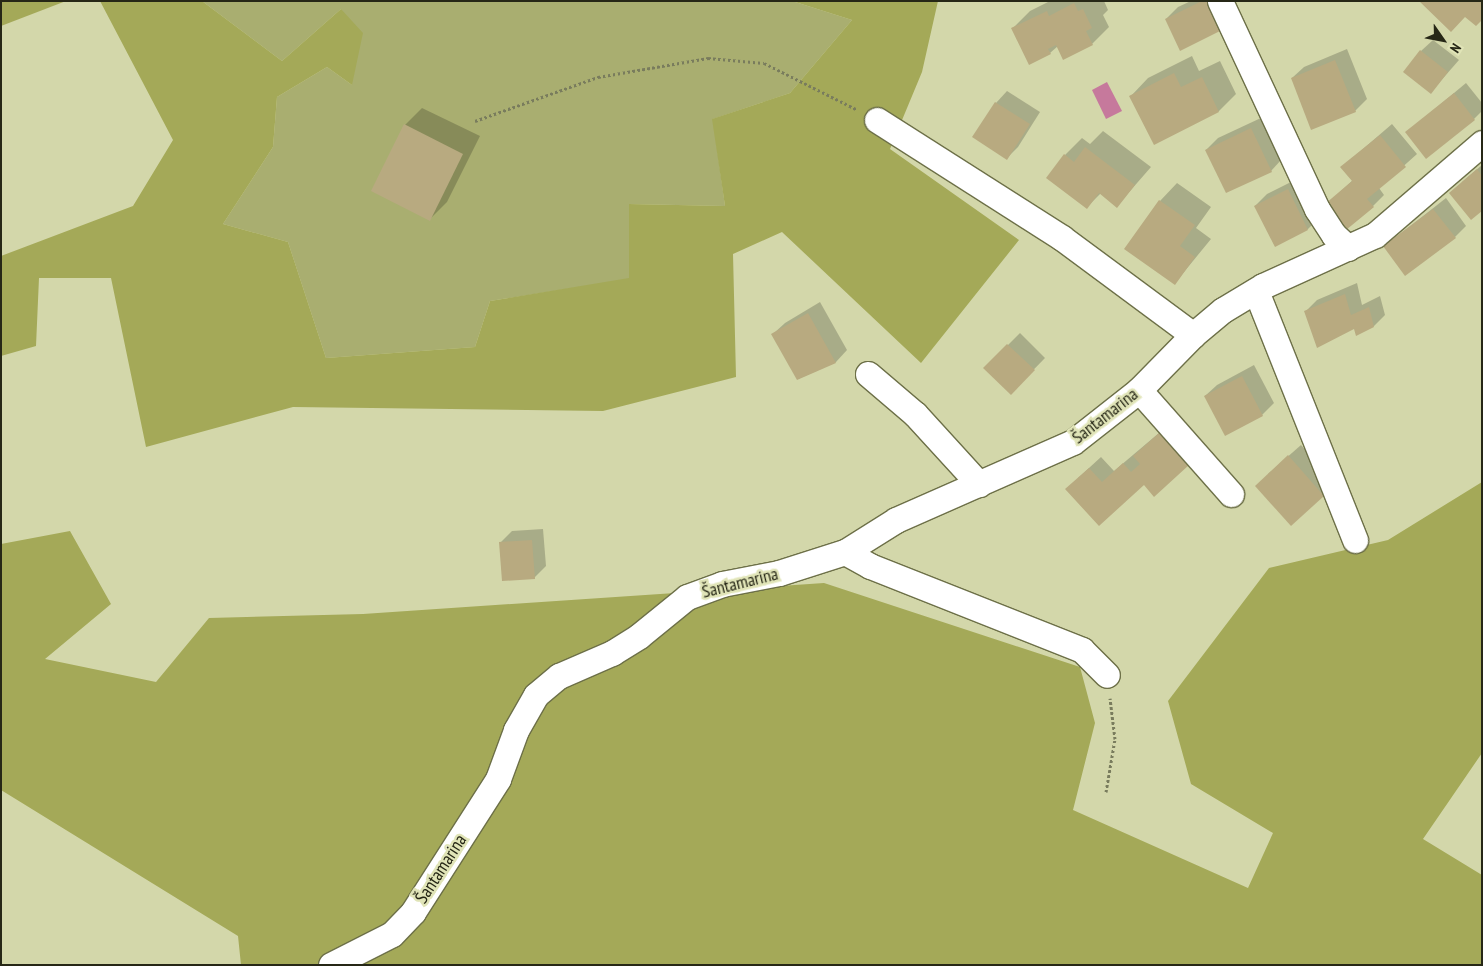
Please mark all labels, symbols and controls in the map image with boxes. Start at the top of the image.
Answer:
north arrow [1418,15,1468,65]
text: N [1446,40,1465,56]
street label: Šantamarina [1068,384,1142,448]
street label: Šantamarina [700,563,780,603]
street label: Šantamarina [411,830,471,908]

